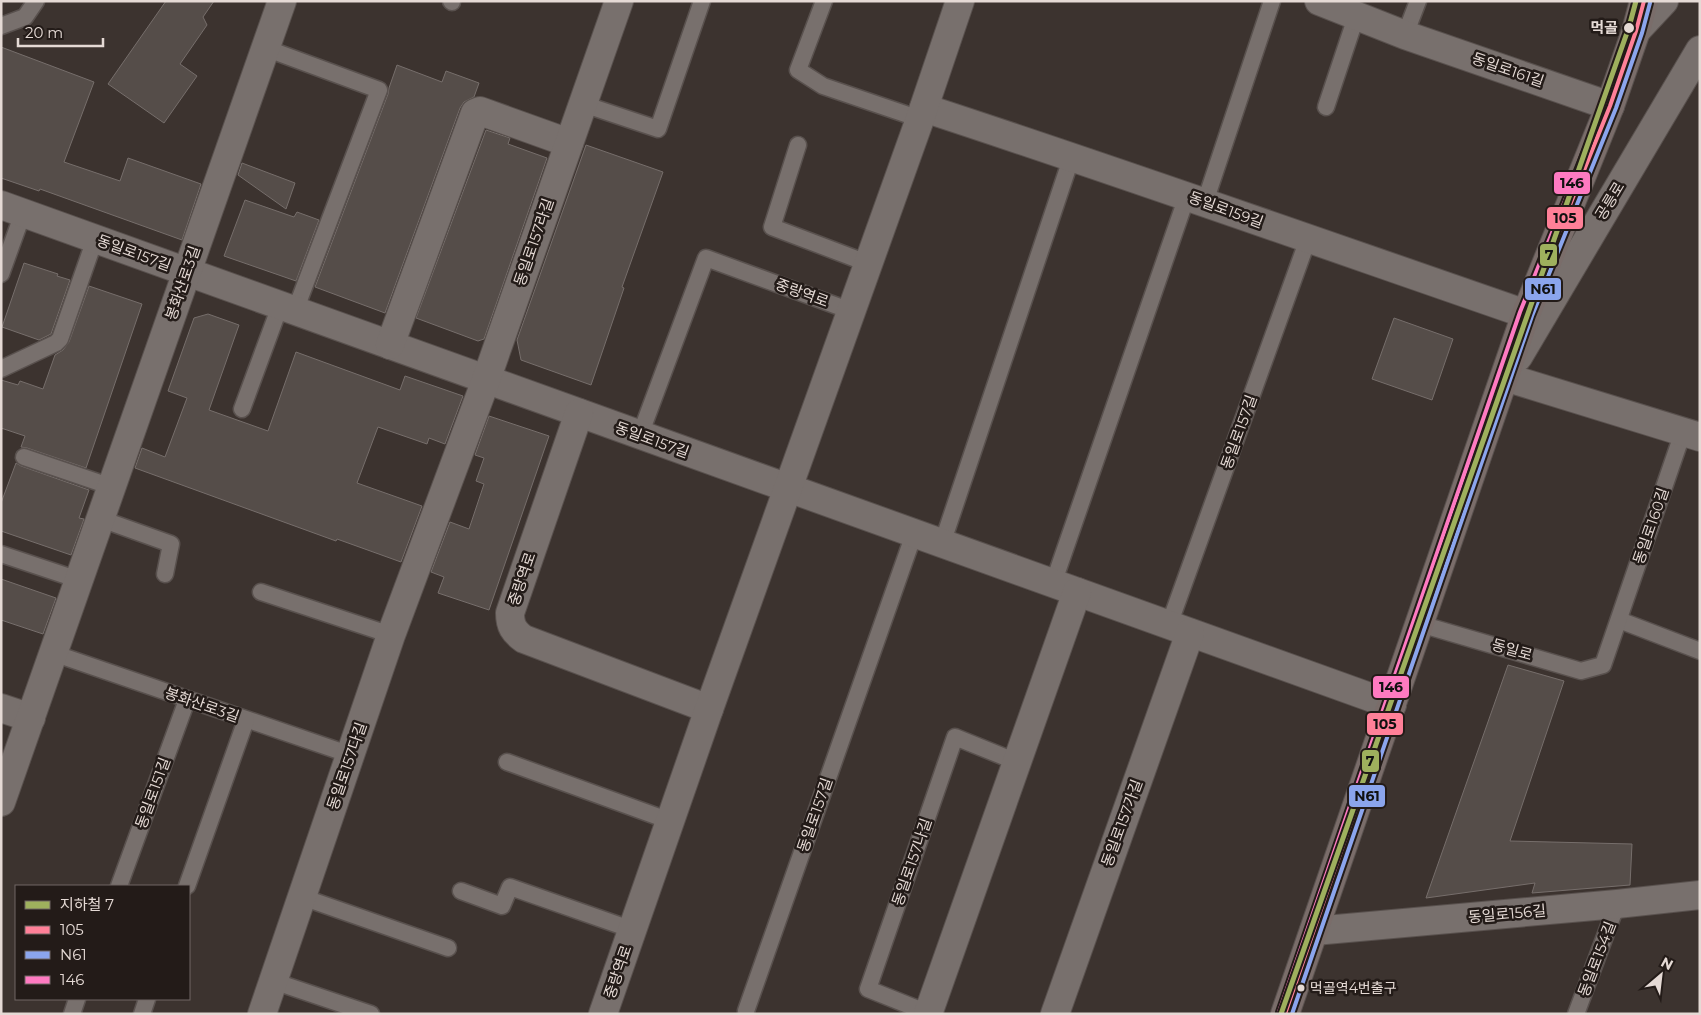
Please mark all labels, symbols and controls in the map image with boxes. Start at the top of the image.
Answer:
scale bar [18,15,102,47]
place label: 먹골 [1590,18,1618,37]
marker: 먹골 [1622,21,1636,35]
text: 20 m [25,23,63,42]
street label: 동일로161길 [1470,48,1547,91]
line badge: 146 [1553,171,1591,195]
text: 146 [1560,174,1584,192]
street label: 공릉로 [1591,178,1628,223]
street label: 동일로159길 [1186,187,1266,232]
street label: 동일로157라길 [510,195,557,288]
line badge: 105 [1546,206,1584,230]
text: 105 [1553,209,1577,227]
street label: 동일로157길 [94,230,174,275]
street label: 봉화산로3길 [161,243,204,323]
line badge: 7 [1539,243,1558,267]
text: 7 [1545,246,1554,264]
street label: 중랑역로 [773,274,831,311]
line badge: N61 [1524,277,1562,301]
text: N61 [1530,280,1556,298]
street label: 동일로157길 [1216,392,1261,472]
street label: 동일로157길 [612,417,692,462]
street label: 동일로160길 [1629,485,1672,567]
street label: 중랑역로 [504,550,539,608]
street label: 동일로 [1490,635,1535,664]
line badge: 146 [1372,675,1410,699]
text: 146 [1379,678,1403,696]
street label: 봉화산로3길 [162,683,242,726]
line badge: 105 [1366,712,1404,736]
text: 105 [1373,715,1397,733]
street label: 동일로157다길 [323,719,370,812]
line badge: 7 [1361,749,1380,773]
text: 7 [1366,752,1375,770]
street label: 동일로151길 [131,755,174,831]
street label: 동일로157길 [793,775,836,855]
street label: 동일로157가길 [1097,777,1146,869]
line badge: N61 [1348,784,1386,808]
text: N61 [1354,787,1380,805]
street label: 동일로157나길 [888,815,935,908]
legend [15,885,190,1000]
text: 지하철 7 [60,895,114,914]
street label: 동일로156길 [1467,901,1547,926]
street label: 동일로154길 [1574,919,1620,999]
text: 105 [60,920,84,939]
street label: 중랑역로 [600,943,635,1001]
text: N61 [60,945,87,964]
north arrow [1636,950,1686,1000]
text: N [1658,953,1676,974]
text: 146 [60,970,84,989]
place label: 먹골역4번출구 [1310,979,1397,997]
marker: 먹골역4번출구 [1296,983,1306,993]

